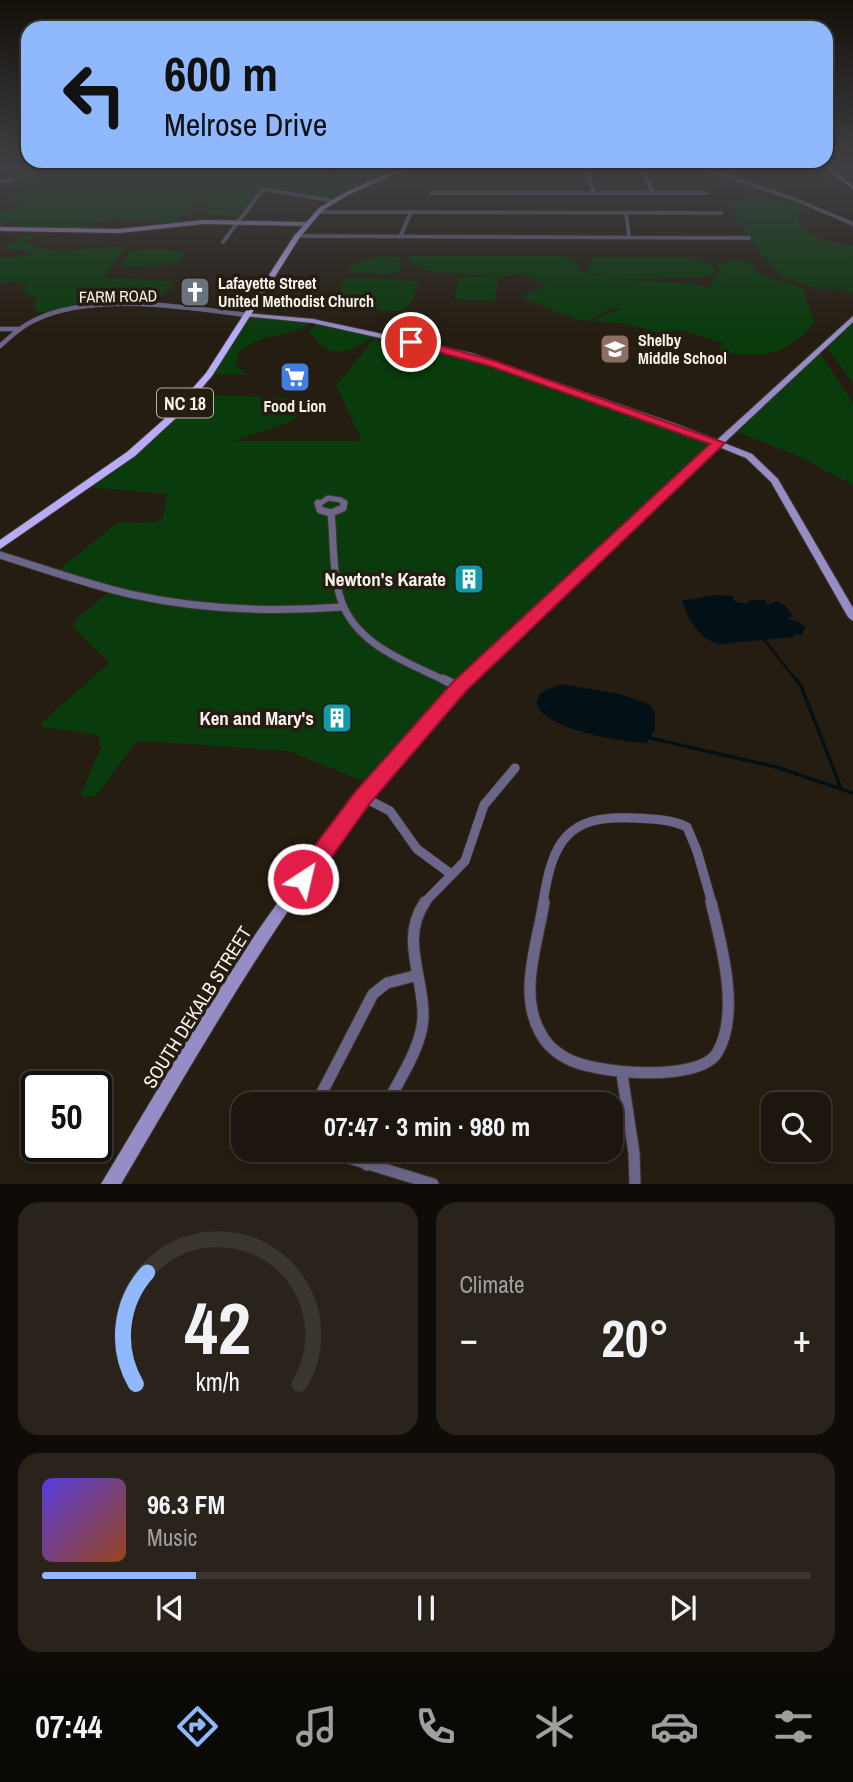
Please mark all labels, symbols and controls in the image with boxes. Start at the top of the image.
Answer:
text: 600 m [164,40,278,106]
icon: left [49,49,140,140]
text: Melrose Drive [164,103,327,146]
place label: Lafayette Street United Methodist Church [218,272,374,312]
church icon: Lafayette Street United Methodist Church [178,275,212,309]
street label: FARM ROAD [79,284,157,308]
pin [381,312,441,372]
icon: arrive [392,323,430,361]
place label: Shelby Middle School [638,329,727,369]
school or university icon: Shelby Middle School [598,332,632,366]
supermarket icon: Food Lion [278,360,312,394]
road number: NC 18 [157,388,213,418]
place label: Food Lion [264,395,326,417]
building icon: Newton's Karate [452,562,486,596]
place label: Newton's Karate [325,566,446,592]
building icon: Ken and Mary's [320,701,354,735]
place label: Ken and Mary's [199,705,314,731]
position arrow [266,842,340,916]
street label: SOUTH DEKALB STREET [137,921,258,1093]
speed limit sign: 50 [21,1071,112,1162]
map controls [761,1092,831,1162]
button: search [761,1092,831,1162]
text: 07:47 · 3 min · 980 m [324,1109,530,1144]
text: Climate [460,1269,524,1300]
text: 42 [185,1280,251,1378]
text: 20° [601,1303,669,1373]
text: − [460,1313,478,1364]
text: + [793,1313,811,1364]
text: km/h [196,1365,240,1399]
text: 96.3 FM [147,1487,225,1522]
text: Music [147,1522,197,1553]
icon: previous [151,1589,189,1627]
icon: pause [407,1589,445,1627]
icon: next [664,1589,702,1627]
icon: directions [173,1702,222,1751]
icon: music [292,1702,341,1751]
icon: phone [411,1702,460,1751]
icon: climate [530,1702,579,1751]
icon: car [650,1702,699,1751]
icon: filters [769,1702,818,1751]
text: 07:44 [35,1705,102,1748]

